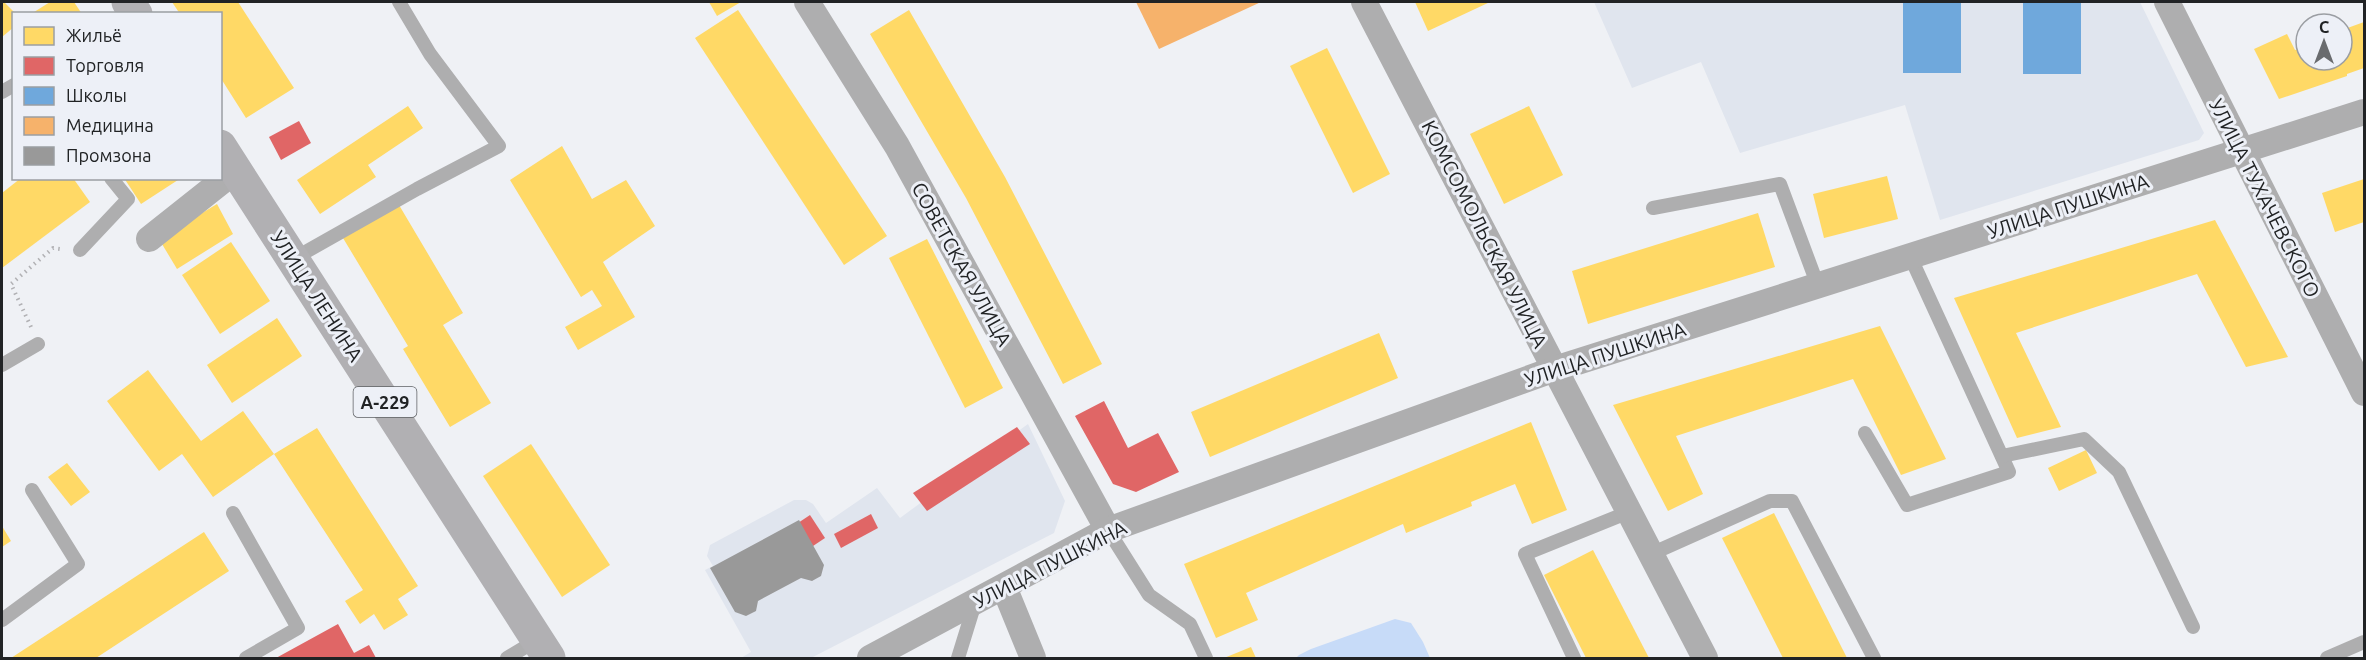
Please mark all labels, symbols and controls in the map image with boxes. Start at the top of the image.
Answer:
legend [12,12,222,180]
north arrow [2294,12,2354,72]
text: С [2319,18,2329,36]
text: Жильё [66,25,122,45]
text: Торговля [66,55,144,75]
text: Школы [66,85,127,105]
street label: УЛИЦА ТУХАЧЕВСКОГО [2205,95,2325,301]
text: Медицина [66,115,154,135]
street label: КОМСОМОЛЬСКАЯ УЛИЦА [1418,116,1552,352]
text: Промзона [66,145,151,165]
street label: УЛИЦА ПУШКИНА [1984,169,2152,243]
street label: СОВЕТСКАЯ УЛИЦА [907,178,1017,350]
street label: УЛИЦА ЛЕНИНА [266,227,368,365]
street label: УЛИЦА ПУШКИНА [1521,317,1689,391]
road number: А-229 [354,387,416,417]
street label: УЛИЦА ПУШКИНА [970,516,1130,612]

